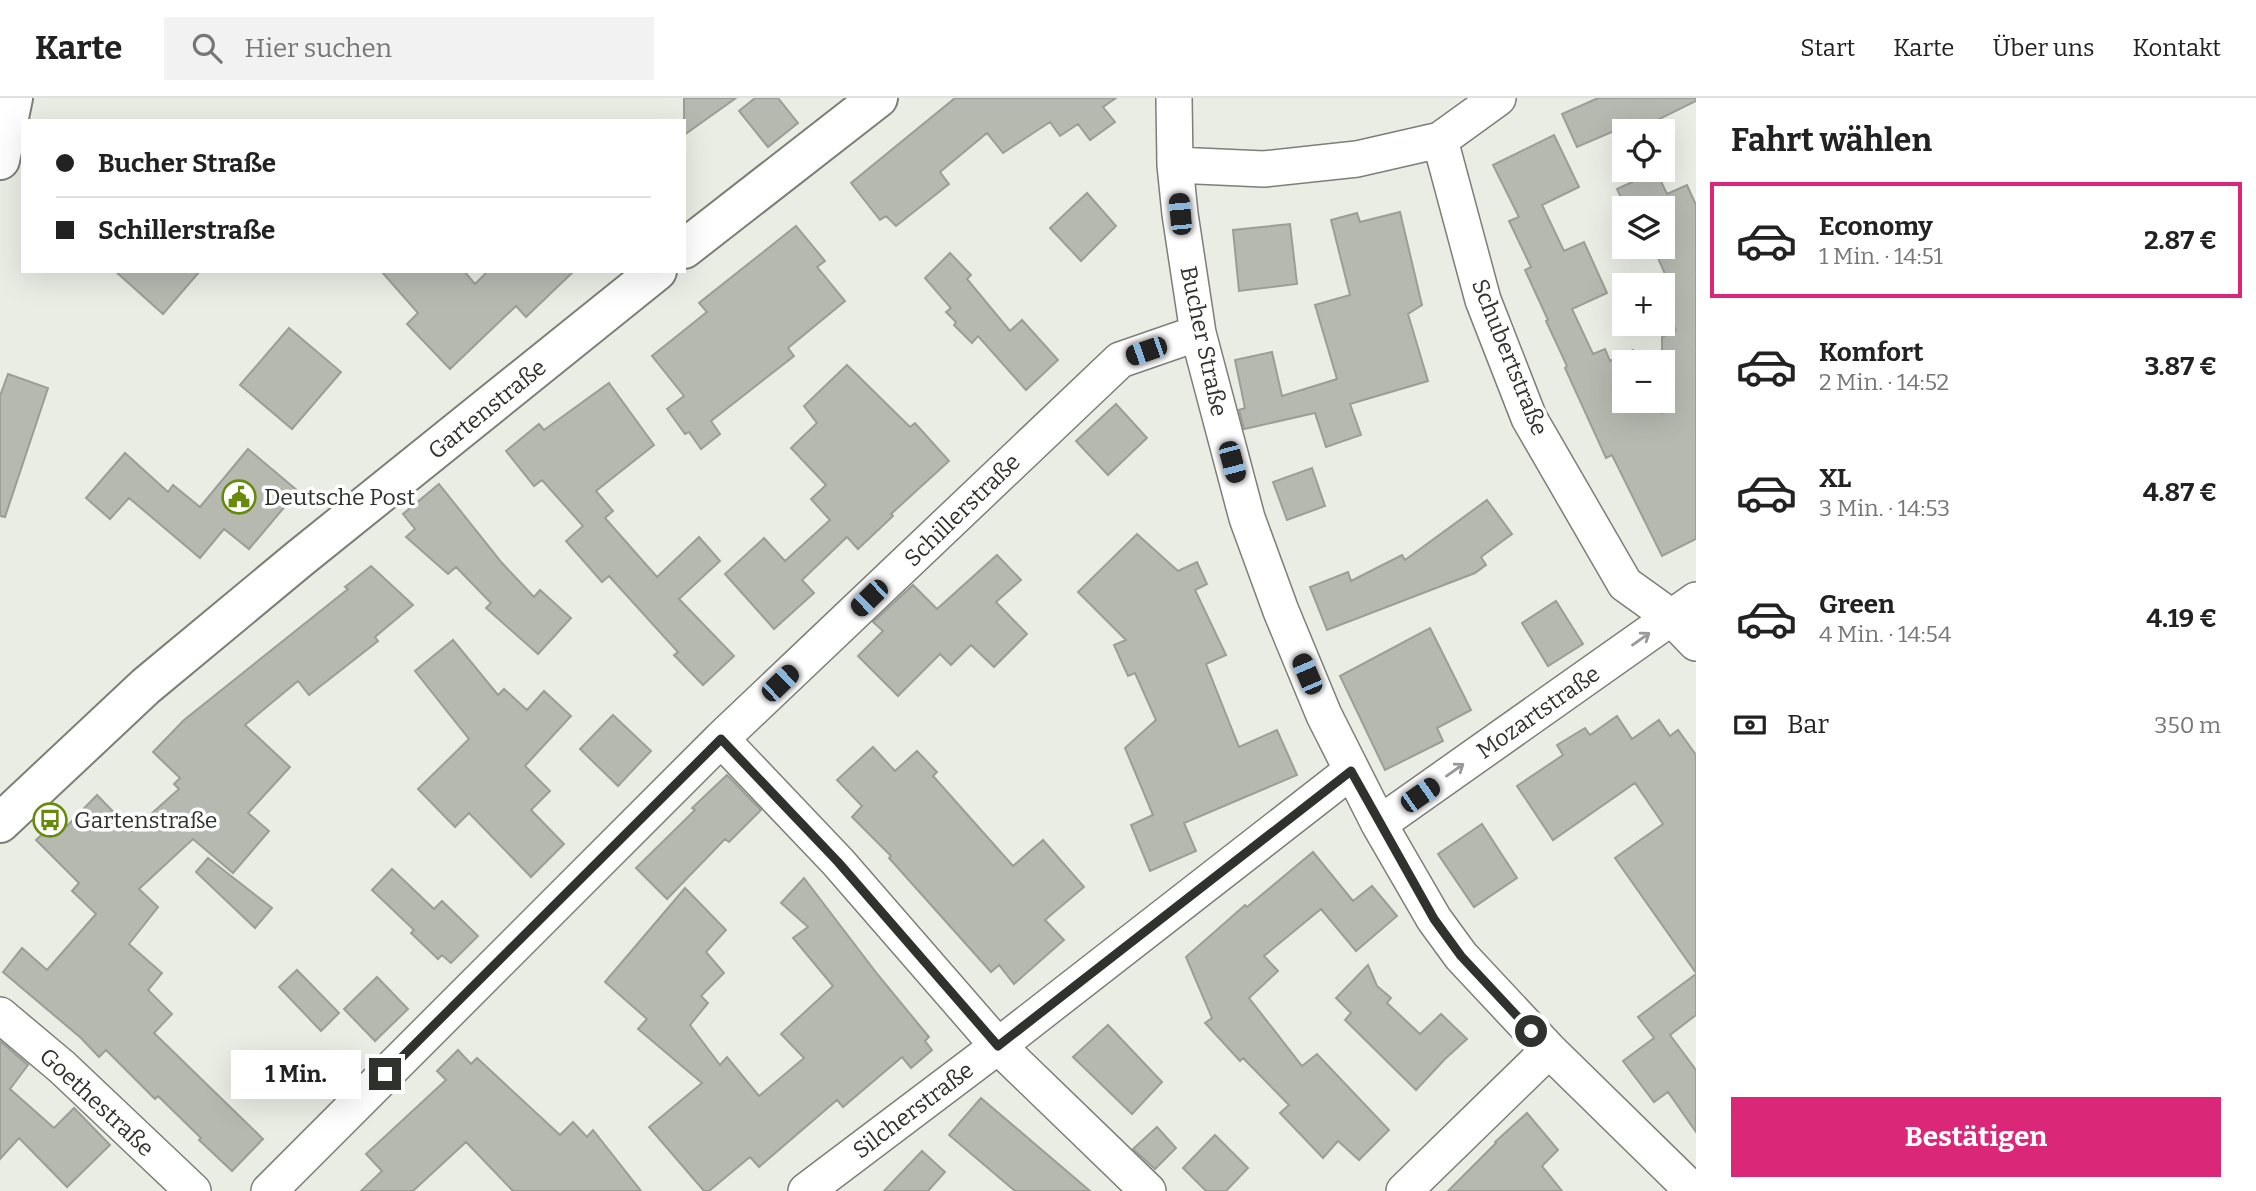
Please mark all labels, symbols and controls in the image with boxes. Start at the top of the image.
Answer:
search box [164,17,654,80]
text: Karte [35,28,122,68]
icon: search [188,29,226,67]
text: Hier suchen [244,33,392,64]
text: Start [1800,34,1855,62]
text: Karte [1893,34,1955,62]
text: Über uns [1993,34,2095,62]
text: Kontakt [2133,34,2221,62]
map controls [1612,119,1675,413]
button: locate [1612,119,1675,182]
text: Fahrt wählen [1731,121,1932,159]
text: Bucher Straße [98,148,276,179]
car [1168,192,1193,236]
button: layers [1612,196,1675,259]
icon: car [1735,209,1798,272]
text: Economy [1819,211,1933,242]
text: Schillerstraße [98,215,275,246]
text: 2.87 € [2144,225,2217,256]
text: 1 Min. · 14:51 [1819,242,1943,270]
street label: Bucher Straße [1174,263,1234,419]
button: + [1612,273,1675,336]
street label: Schubertstraße [1466,275,1554,439]
car [1123,334,1170,368]
icon: car [1735,335,1798,398]
text: Komfort [1819,337,1924,368]
button: − [1612,350,1675,413]
text: 3.87 € [2145,351,2217,382]
street label: Gartenstraße [423,353,551,465]
text: 2 Min. · 14:52 [1819,368,1949,396]
car [1217,439,1248,485]
street label: Schillerstraße [898,448,1026,572]
icon: car [1735,461,1798,524]
text: XL [1819,463,1851,494]
text: 4.87 € [2143,477,2217,508]
public building icon: Deutsche Post [220,478,258,516]
place label: Deutsche Post [264,483,415,511]
text: 3 Min. · 14:53 [1819,494,1950,522]
car [847,576,892,620]
icon: car [1735,587,1798,650]
text: Green [1819,589,1895,620]
text: 4.19 € [2146,603,2217,634]
text: 4 Min. · 14:54 [1819,620,1951,648]
one-way arrow [1631,632,1650,646]
car [1290,651,1325,697]
street label: Mozartstraße [1471,659,1605,765]
car [758,661,803,705]
icon: cash [1731,706,1769,744]
text: Bar [1787,709,1829,740]
text: 350 m [2154,711,2221,739]
one-way arrow [1445,763,1464,777]
car [1397,774,1444,816]
bus stop icon: Gartenstraße [31,801,69,839]
place label: Gartenstraße [74,806,217,834]
route start [1515,1015,1547,1047]
street label: Goethestraße [34,1042,160,1162]
callout: 1 Min. [231,1049,360,1098]
street label: Silcherstraße [847,1056,979,1164]
route end [369,1058,401,1090]
text: 1 Min. [265,1060,327,1088]
button: Bestätigen [1731,1097,2221,1177]

